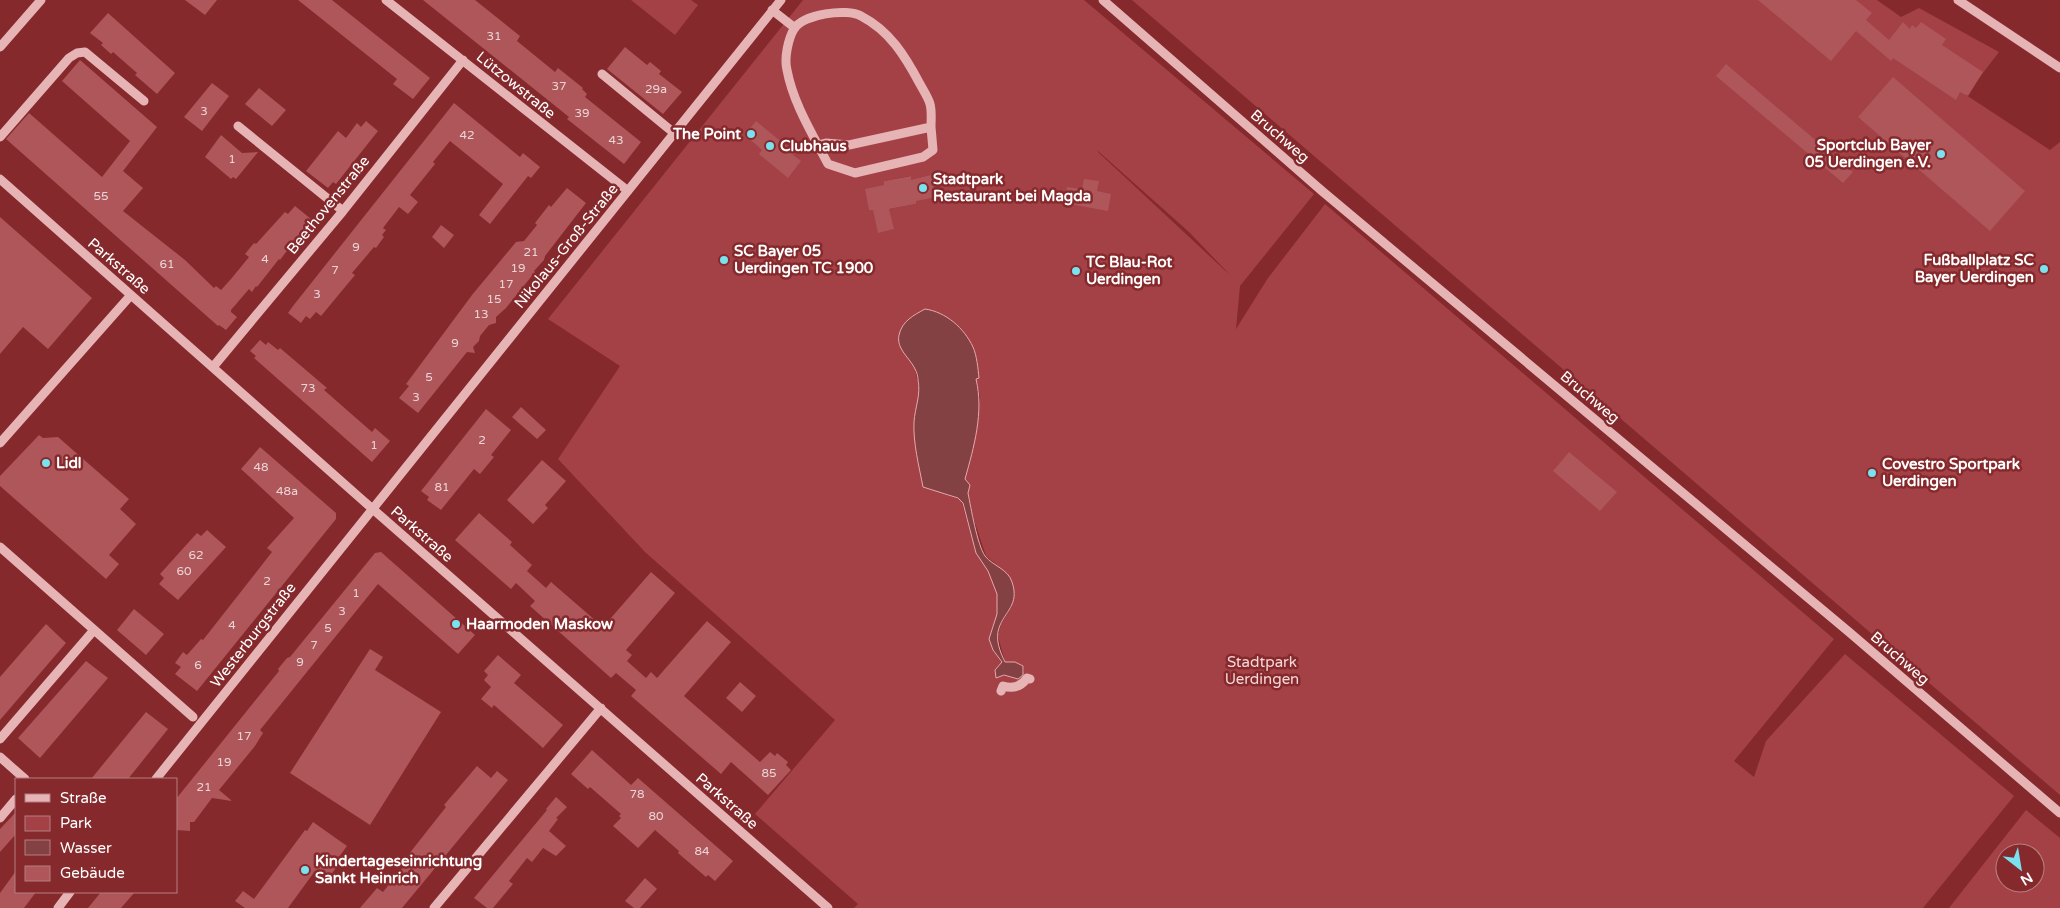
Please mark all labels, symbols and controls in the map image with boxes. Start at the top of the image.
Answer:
house number: 31 [486,29,502,43]
street label: Lützowstraße [473,48,559,122]
house number: 37 [551,79,567,93]
house number: 29a [645,82,667,96]
house number: 3 [200,104,208,118]
house number: 39 [574,106,590,120]
street label: Bruchweg [1247,106,1313,166]
place label: The Point [672,125,741,143]
house number: 42 [459,128,475,142]
marker: The Point [745,128,757,140]
house number: 43 [608,133,624,147]
place label: Sportclub Bayer 05 Uerdingen e.V. [1805,136,1931,172]
place label: Clubhaus [780,137,847,155]
marker: Clubhaus [764,140,776,152]
marker: Sportclub Bayer 05 Uerdingen e.V. [1935,148,1947,160]
house number: 1 [228,152,236,166]
street label: Beethovenstraße [283,152,373,258]
place label: Stadtpark Restaurant bei Magda [933,170,1091,206]
street label: Nikolaus-Groß-Straße [510,180,622,312]
marker: Stadtpark Restaurant bei Magda [917,182,929,194]
house number: 55 [93,189,109,203]
street label: Parkstraße [84,234,154,298]
house number: 9 [352,240,360,254]
place label: SC Bayer 05 Uerdingen TC 1900 [734,242,874,278]
house number: 21 [523,245,539,259]
place label: Fußballplatz SC Bayer Uerdingen [1915,251,2035,287]
house number: 4 [261,252,269,266]
place label: TC Blau-Rot Uerdingen [1085,253,1172,289]
marker: SC Bayer 05 Uerdingen TC 1900 [718,254,730,266]
house number: 61 [159,257,175,271]
house number: 19 [510,261,526,275]
house number: 7 [331,263,339,277]
marker: Fußballplatz SC Bayer Uerdingen [2038,263,2050,275]
marker: TC Blau-Rot Uerdingen [1070,265,1082,277]
house number: 17 [498,277,514,291]
house number: 3 [313,287,321,301]
house number: 15 [486,292,502,306]
house number: 13 [473,307,489,321]
house number: 9 [451,336,459,350]
street label: Bruchweg [1557,367,1623,427]
house number: 5 [425,370,433,384]
house number: 73 [300,381,316,395]
house number: 3 [412,390,420,404]
house number: 2 [478,433,486,447]
house number: 1 [370,438,378,452]
place label: Lidl [56,454,82,472]
place label: Covestro Sportpark Uerdingen [1882,455,2020,491]
marker: Lidl [40,457,52,469]
house number: 48 [253,460,269,474]
marker: Covestro Sportpark Uerdingen [1866,467,1878,479]
house number: 81 [434,480,450,494]
house number: 48a [276,484,298,498]
street label: Parkstraße [387,502,457,566]
house number: 62 [188,548,204,562]
house number: 60 [176,564,192,578]
house number: 2 [263,574,271,588]
street label: Westerburgstraße [206,579,300,691]
house number: 1 [352,586,360,600]
house number: 3 [338,604,346,618]
place label: Haarmoden Maskow [466,615,613,633]
house number: 4 [228,618,236,632]
marker: Haarmoden Maskow [450,618,462,630]
house number: 5 [324,621,332,635]
street label: Bruchweg [1867,628,1933,688]
house number: 7 [310,638,318,652]
park label: Stadtpark Uerdingen [1225,653,1299,688]
house number: 9 [296,655,304,669]
house number: 6 [194,658,202,672]
house number: 17 [236,729,252,743]
house number: 19 [216,755,232,769]
house number: 85 [761,766,777,780]
street label: Parkstraße [692,769,762,833]
legend [15,778,178,893]
house number: 21 [196,780,212,794]
house number: 78 [629,787,645,801]
text: Straße [60,789,106,807]
house number: 80 [648,809,664,823]
text: Park [60,814,92,832]
text: Wasser [60,839,112,857]
north arrow [1995,843,2045,893]
house number: 84 [694,844,710,858]
place label: Kindertageseinrichtung Sankt Heinrich [315,852,482,887]
text: Gebäude [60,864,125,882]
marker: Kindertageseinrichtung Sankt Heinrich [299,864,311,876]
text: N [2017,869,2036,889]

